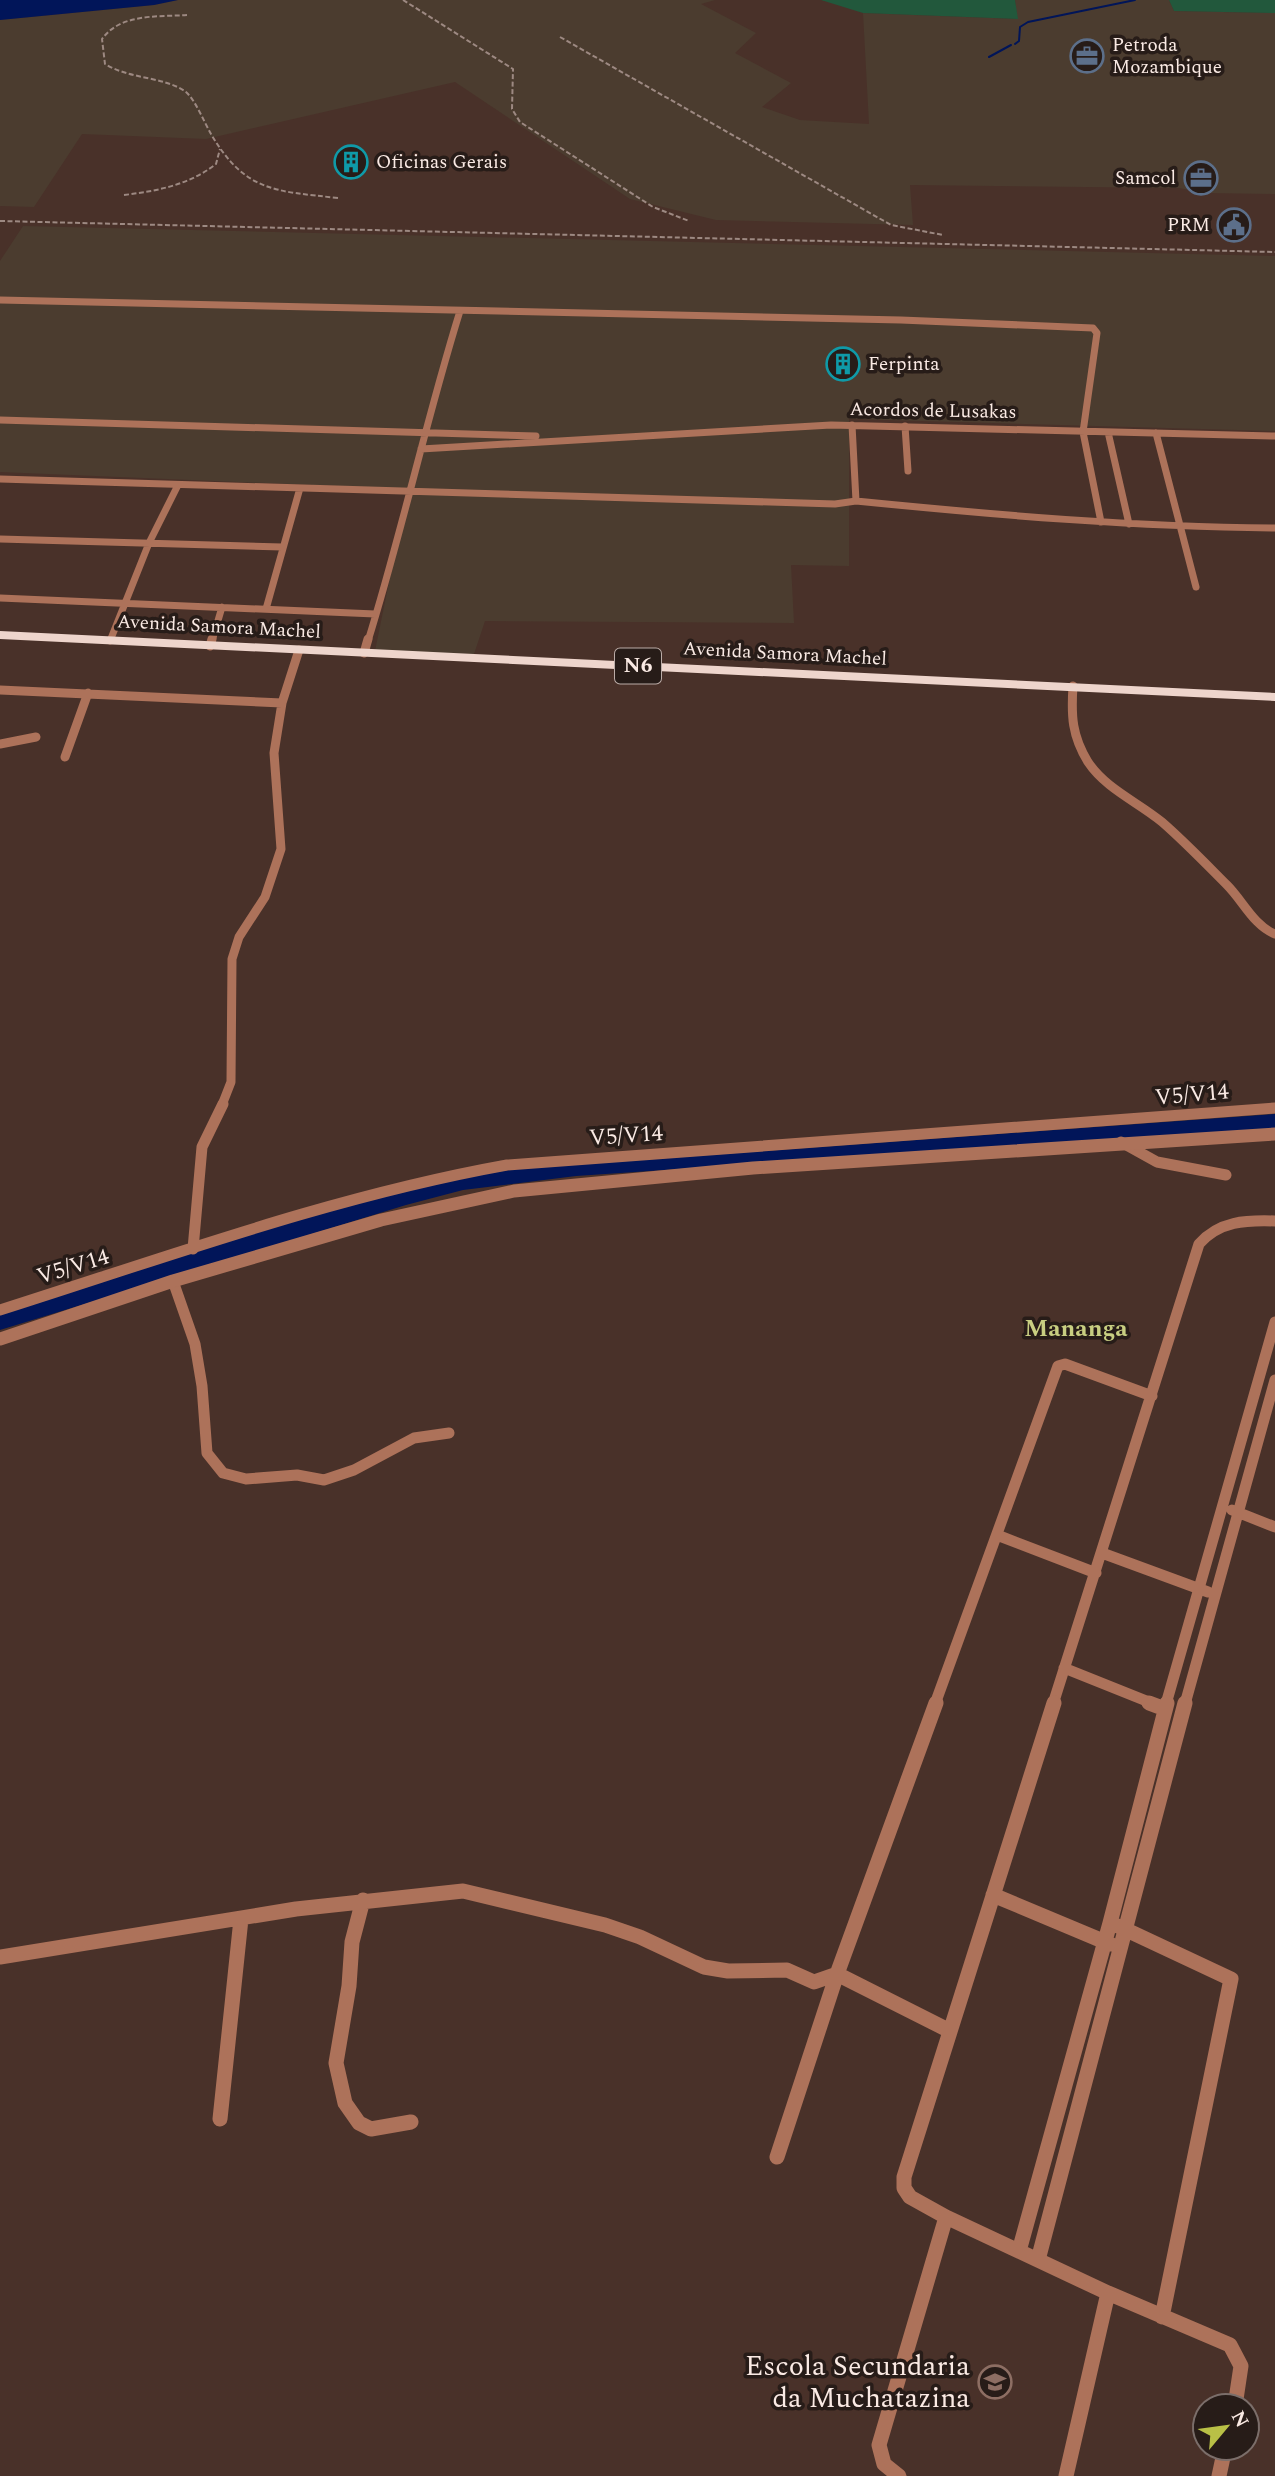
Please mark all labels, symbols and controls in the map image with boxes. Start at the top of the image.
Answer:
place label: Petroda Mozambique [1112,31,1222,82]
office icon: Petroda Mozambique [1068,37,1106,75]
building icon: Oficinas Gerais [332,143,370,181]
place label: Oficinas Gerais [376,148,507,177]
office icon: Samcol [1182,159,1220,197]
place label: Samcol [1115,164,1176,193]
public building icon: PRM [1215,206,1253,244]
place label: PRM [1167,211,1210,240]
building icon: Ferpinta [824,345,862,383]
place label: Ferpinta [868,350,940,379]
street label: Acordos de Lusakas [849,395,1017,427]
street label: Avenida Samora Machel [116,607,322,647]
street label: Avenida Samora Machel [682,634,888,674]
road number: N6 [615,648,661,684]
street label: V5/V14 [1153,1074,1231,1116]
street label: V5/V14 [588,1116,665,1156]
street label: V5/V14 [32,1239,114,1295]
district label: Mananga [1024,1311,1128,1347]
place label: Escola Secundaria da Muchatazina [745,2345,970,2420]
school or university icon: Escola Secundaria da Muchatazina [976,2363,1014,2401]
north arrow [1191,2392,1261,2462]
text: N [1223,2406,1256,2433]

